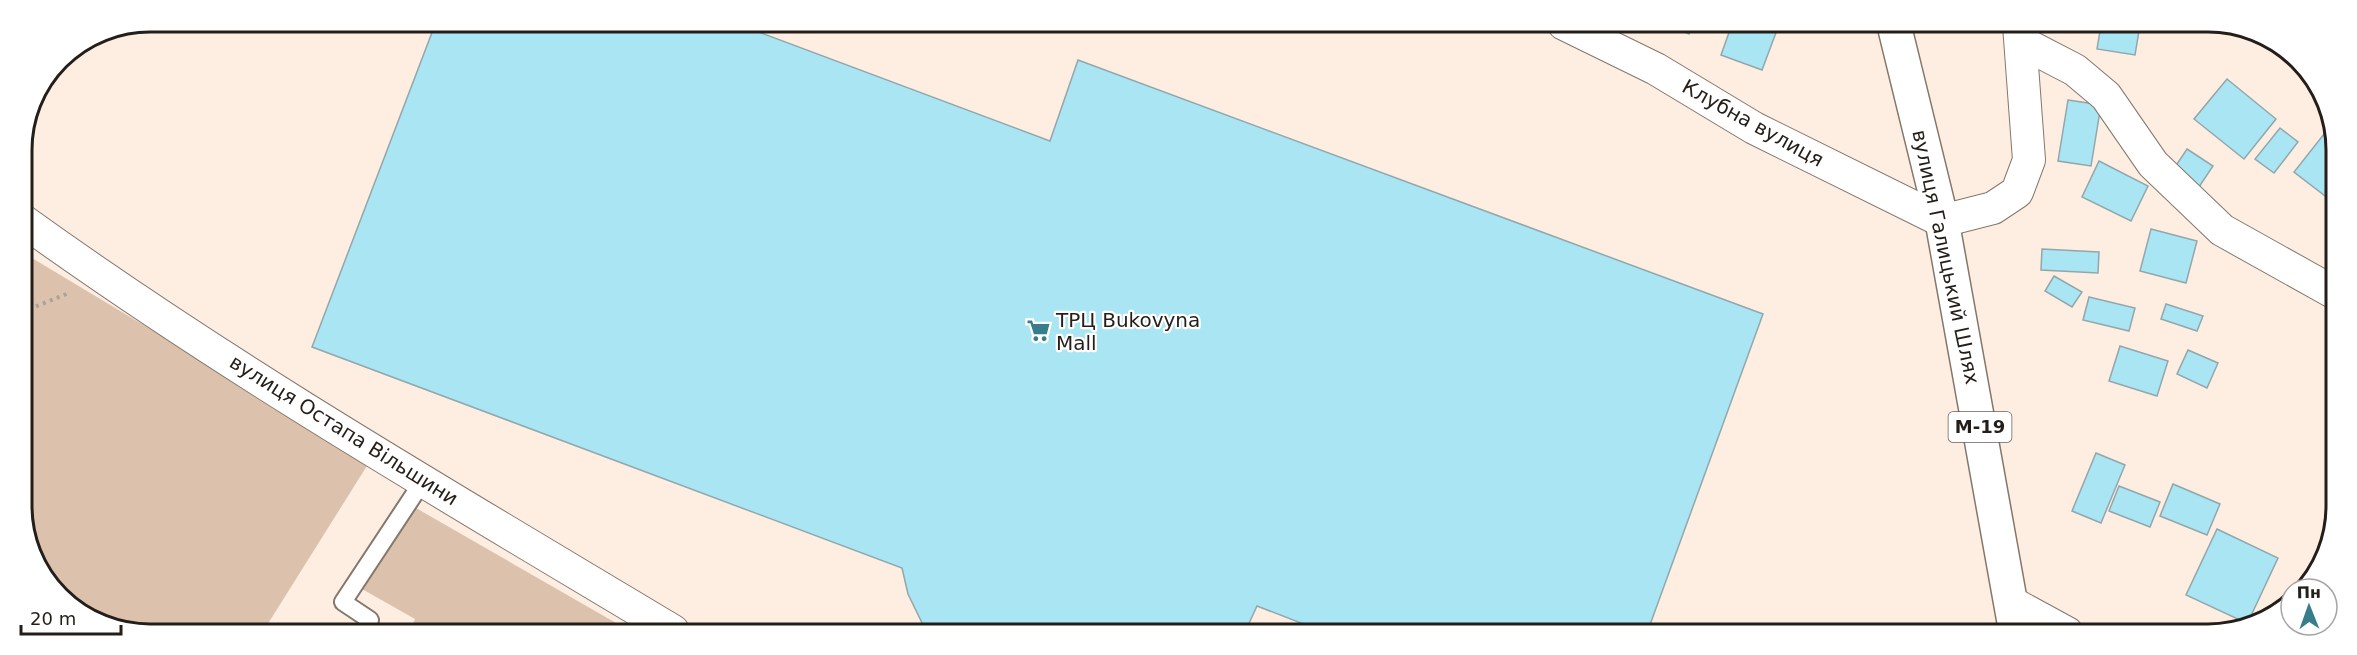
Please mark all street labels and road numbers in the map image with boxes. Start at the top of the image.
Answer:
street label: Клубна вулиця [1678,74,1828,172]
street label: вулиця Галицький Шлях [1907,128,1985,387]
street label: вулиця Остапа Вільшини [225,350,463,510]
road number: М-19 [1948,412,2012,442]

